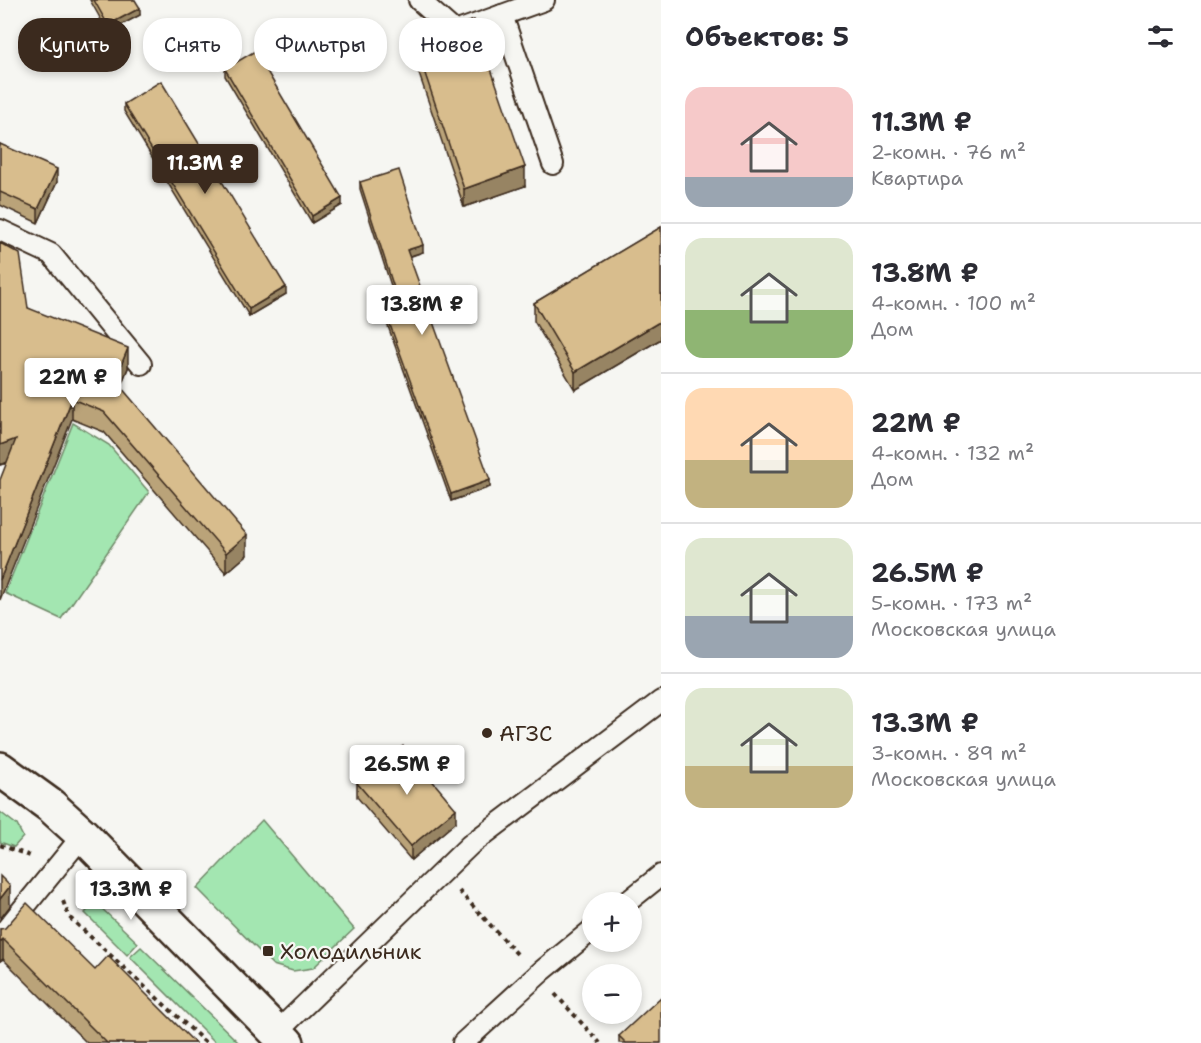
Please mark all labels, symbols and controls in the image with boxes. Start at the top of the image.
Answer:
chip: Купить [18,18,131,72]
chip: Снять [143,18,242,72]
chip: Фильтры [254,18,387,72]
chip: Новое [399,18,505,72]
text: Объектов: 5 [685,19,849,54]
icon: filters [1144,20,1177,53]
text: 11.3M ₽ [871,104,972,139]
icon: home [733,111,805,183]
text: 2-комн. · 76 m² [871,139,1026,165]
pin: 11.3M ₽ [150,144,260,195]
text: 11.3M ₽ [166,150,244,176]
text: Квартира [871,165,963,191]
text: 13.8M ₽ [871,255,979,290]
icon: home [733,262,805,334]
pin: 13.8M ₽ [367,285,477,336]
text: 4-комн. · 100 m² [871,290,1036,316]
text: 13.8M ₽ [381,291,463,317]
text: Дом [871,316,913,342]
pin: 22M ₽ [31,358,115,409]
text: 22M ₽ [38,364,108,390]
text: 22M ₽ [871,405,961,440]
icon: home [733,412,805,484]
text: 4-комн. · 132 m² [871,440,1034,466]
text: Дом [871,466,913,492]
text: 26.5M ₽ [871,555,984,590]
icon: home [733,562,805,634]
text: 5-комн. · 173 m² [871,590,1032,616]
text: Московская улица [871,616,1056,642]
text: 13.3M ₽ [871,705,979,740]
icon: home [733,712,805,784]
place label: АГЗС [499,719,553,748]
marker: АГЗС [480,726,494,740]
text: 3-комн. · 89 m² [871,740,1027,766]
pin: 26.5M ₽ [352,745,462,796]
text: 26.5M ₽ [364,751,450,777]
text: Московская улица [871,766,1056,792]
pin: 13.3M ₽ [76,870,186,921]
text: 13.3M ₽ [90,876,172,902]
map controls [582,892,642,1024]
button: + [582,892,642,952]
place label: Холодильник [280,937,422,966]
marker: Холодильник [261,944,275,958]
button: − [582,964,642,1024]

